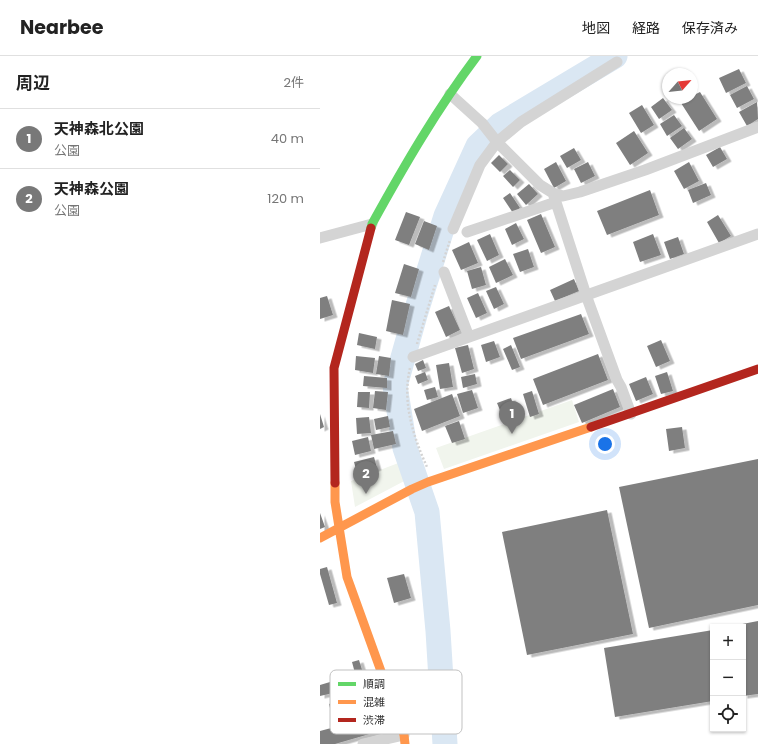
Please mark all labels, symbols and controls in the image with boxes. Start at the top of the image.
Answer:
text: Nearbee [20,14,103,41]
text: 地図 [582,18,610,38]
text: 経路 [632,18,660,38]
text: 保存済み [682,18,738,38]
north arrow [662,68,698,104]
text: 周辺 [16,71,50,95]
text: 2件 [284,73,304,92]
text: 天神森北公園 [54,118,144,139]
text: 1 [27,129,31,148]
text: 40 m [271,129,304,148]
text: 公園 [54,141,80,160]
text: 天神森公園 [54,178,129,199]
text: 2 [25,189,33,208]
text: 120 m [267,189,304,208]
text: 公園 [54,201,80,220]
pin: 1 [499,401,525,434]
your location [595,434,615,454]
pin: 2 [353,461,379,494]
map controls [710,624,746,732]
button: + [710,624,746,660]
button: − [710,660,746,696]
legend [330,670,462,734]
text: 順調 [363,676,385,692]
text: 混雑 [363,694,385,710]
button: locate [710,696,746,732]
text: 渋滞 [363,712,385,728]

